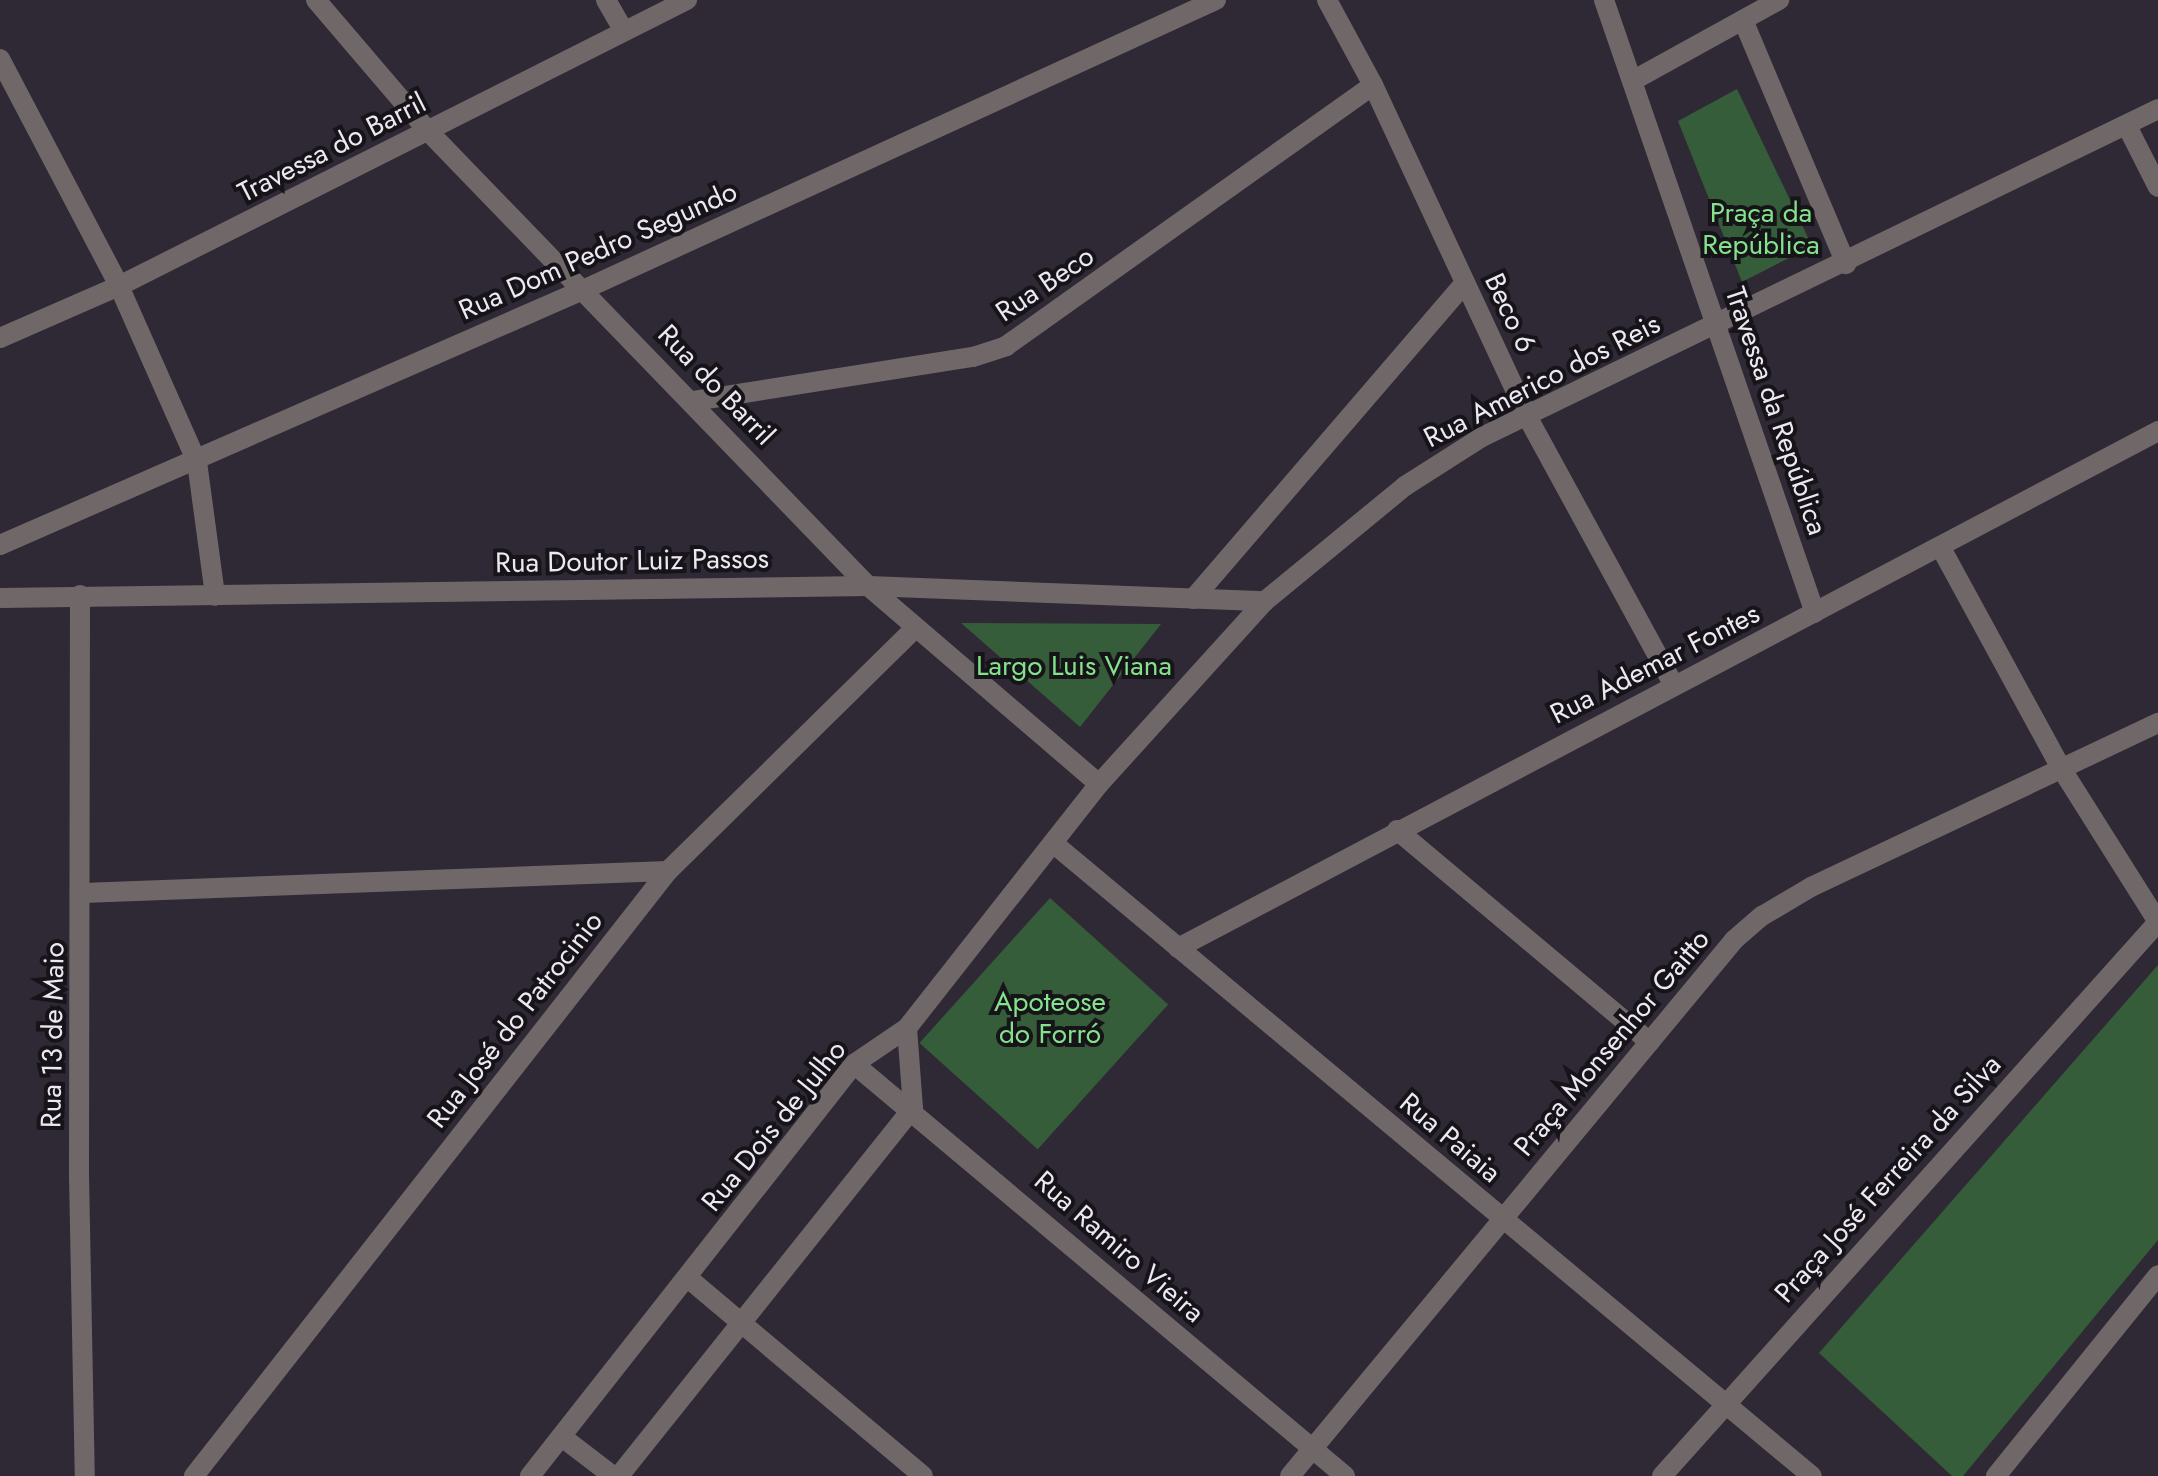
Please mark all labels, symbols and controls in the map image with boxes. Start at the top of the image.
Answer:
street label: Travessa do Barril [233,86,431,210]
street label: Rua Dom Pedro Segundo [454,174,742,328]
park label: Praça da República [1702,196,1820,262]
street label: Rua Beco [990,239,1100,329]
street label: Beco 6 [1477,268,1543,358]
street label: Travessa da República [1718,283,1834,539]
street label: Rua Americo dos Reis [1418,307,1666,455]
street label: Rua do Barril [650,318,782,452]
street label: Rua Doutor Luiz Passos [495,542,769,580]
street label: Rua Ademar Fontes [1545,597,1765,731]
park label: Largo Luis Viana [976,649,1172,683]
street label: Rua José do Patrocinio [420,905,610,1135]
street label: Praça Monsenhor Gaitto [1507,923,1717,1163]
street label: Rua 13 de Maio [35,942,71,1128]
park label: Apoteose do Forró [994,985,1106,1051]
street label: Rua Dois de Julho [695,1034,853,1218]
street label: Praça José Ferreira da Silva [1768,1048,2008,1310]
street label: Rua Paiaia [1393,1086,1507,1190]
street label: Rua Ramiro Vieira [1027,1164,1211,1330]

